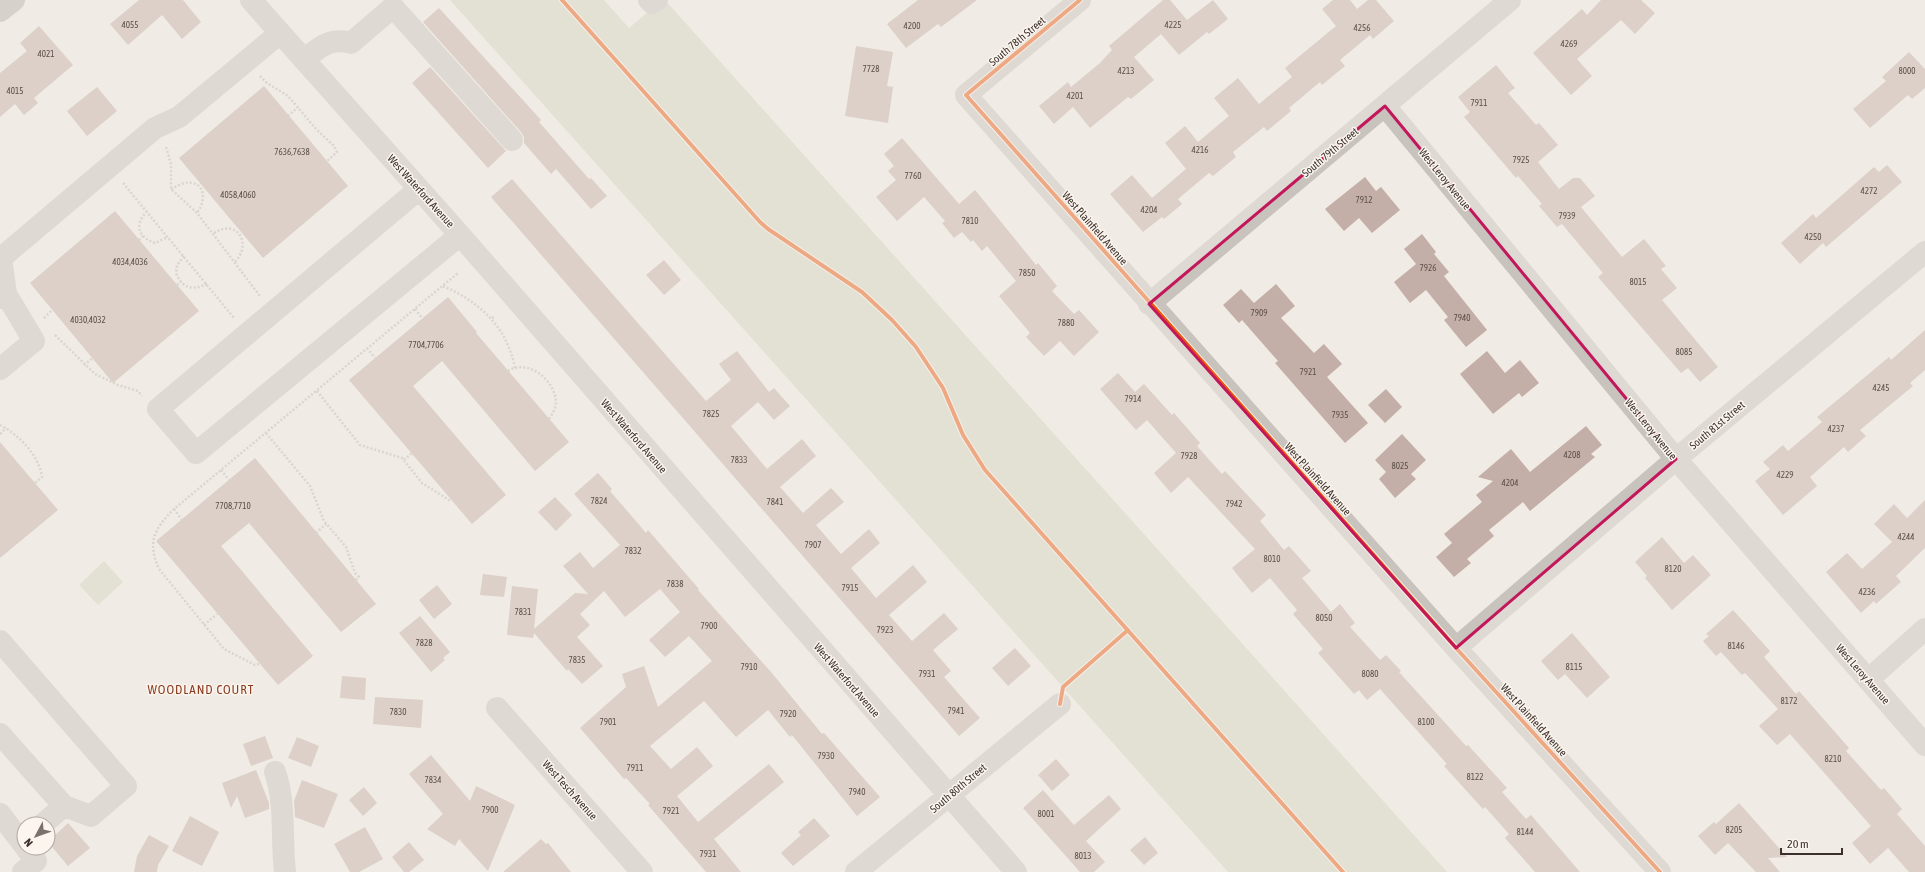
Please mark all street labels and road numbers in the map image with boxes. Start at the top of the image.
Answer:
street label: South 78th Street [986,14,1048,68]
street label: South 79th Street [1299,125,1361,179]
street label: West Leroy Avenue [1417,146,1473,212]
street label: West Waterford Avenue [385,152,457,230]
street label: West Plainfield Avenue [1060,189,1130,267]
street label: West Leroy Avenue [1623,396,1679,462]
street label: West Waterford Avenue [599,397,669,475]
street label: South 81st Street [1687,398,1747,452]
street label: West Plainfield Avenue [1282,440,1354,518]
street label: West Waterford Avenue [812,641,882,719]
street label: West Leroy Avenue [1834,642,1892,706]
street label: West Plainfield Avenue [1498,681,1570,759]
street label: West Tesch Avenue [540,758,600,822]
street label: South 80th Street [927,761,989,815]

